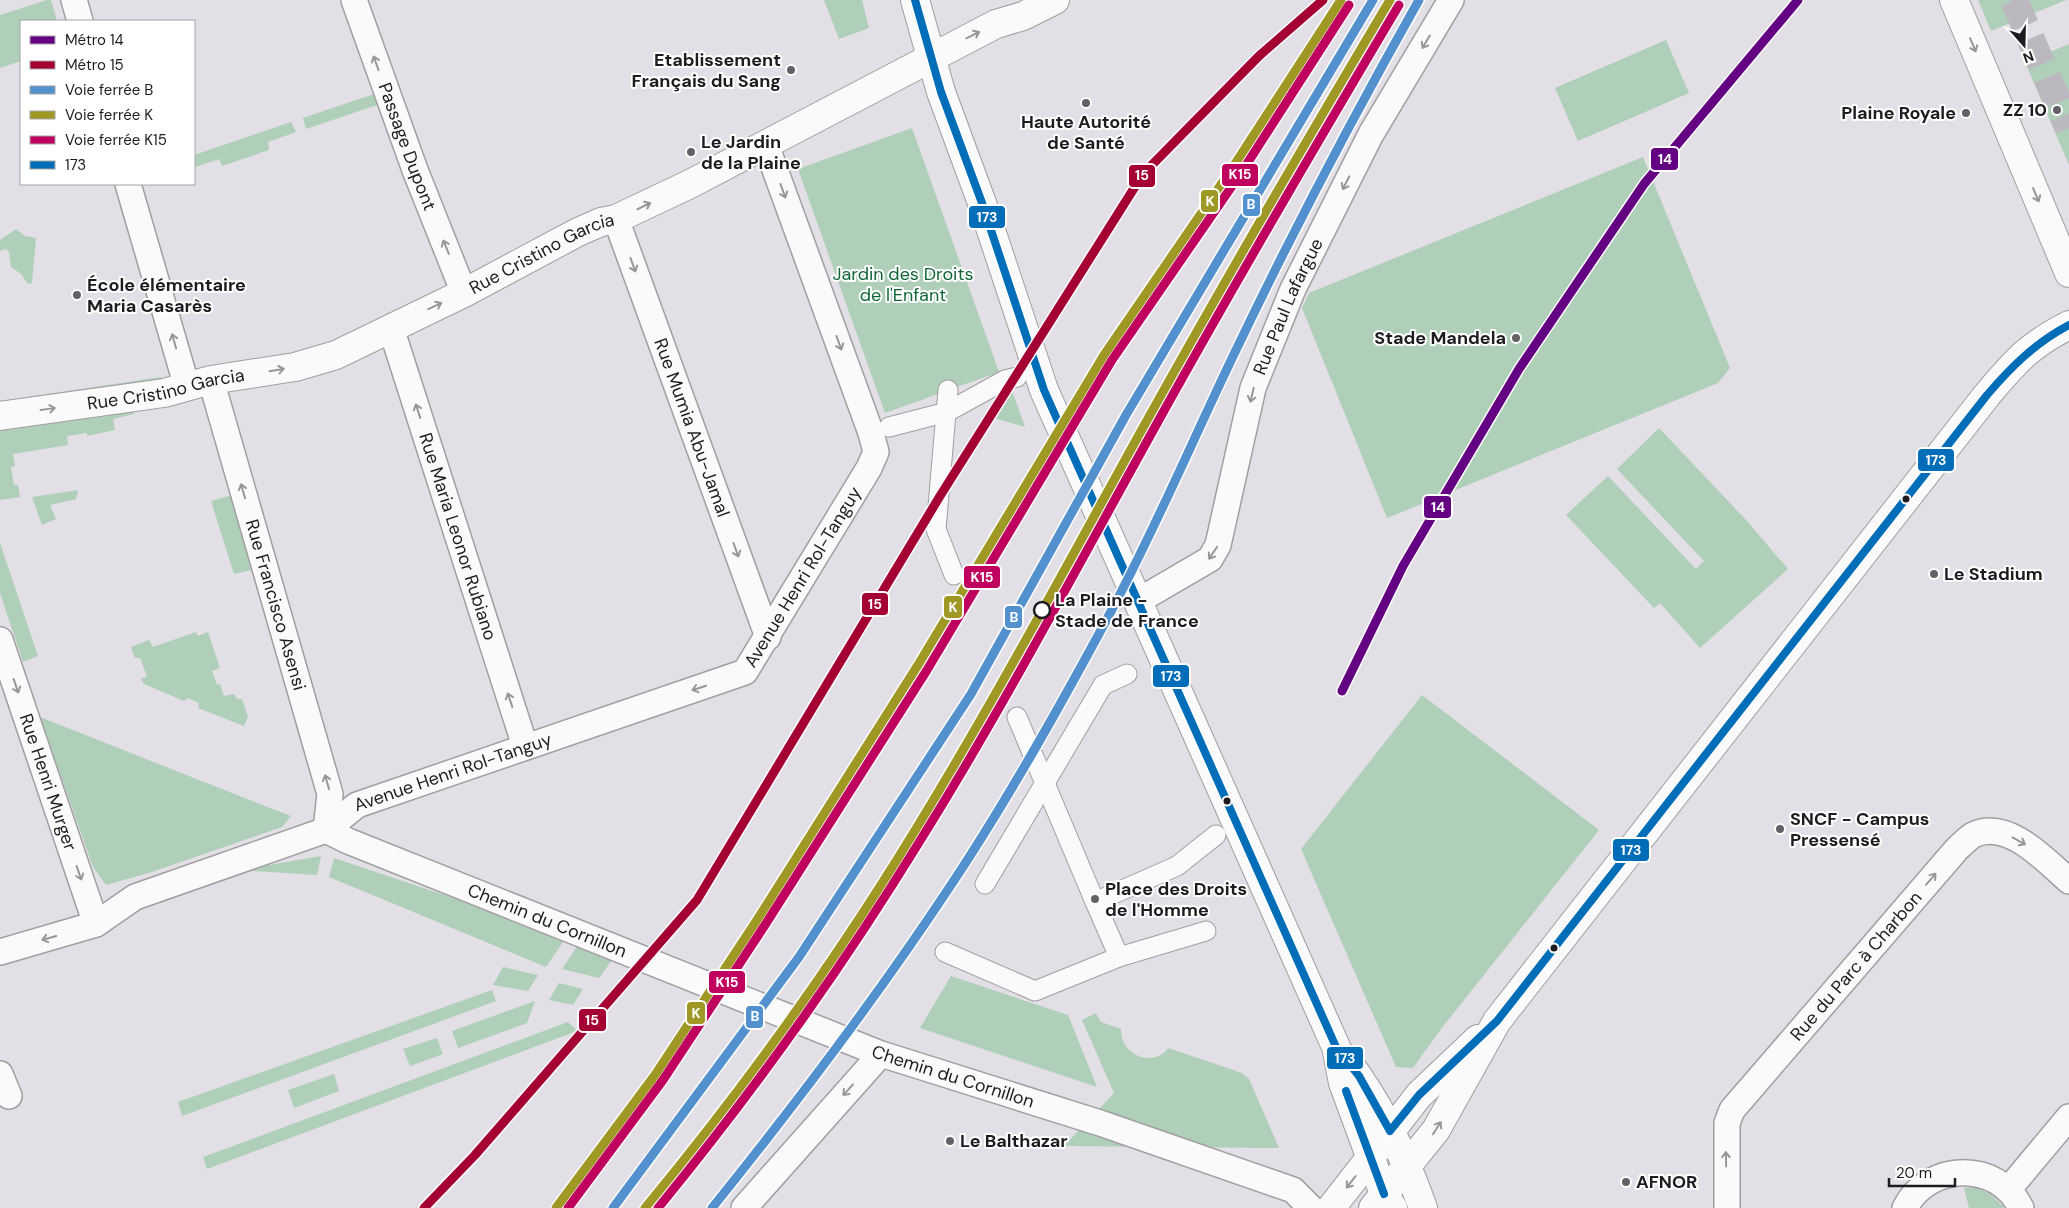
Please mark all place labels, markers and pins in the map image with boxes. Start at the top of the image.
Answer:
place label: Etablissement Français du Sang [631,48,781,93]
marker: Etablissement Français du Sang [785,64,797,76]
marker: Haute Autorité de Santé [1080,97,1092,109]
place label: ZZ 10 [2003,98,2047,122]
place label: Plaine Royale [1841,101,1956,125]
marker: ZZ 10 [2051,104,2063,116]
marker: Plaine Royale [1960,107,1972,119]
place label: Haute Autorité de Santé [1021,110,1151,155]
place label: Le Jardin de la Plaine [701,130,801,175]
marker: Le Jardin de la Plaine [685,146,697,158]
place label: École élémentaire Maria Casarès [87,273,246,318]
marker: École élémentaire Maria Casarès [71,289,83,301]
place label: Stade Mandela [1374,326,1506,350]
marker: Stade Mandela [1510,332,1522,344]
unlabelled marker [1901,494,1911,504]
place label: Le Stadium [1944,562,2043,586]
marker: Le Stadium [1928,568,1940,580]
place label: La Plaine - Stade de France [1055,588,1199,633]
marker: La Plaine - Stade de France [1033,601,1051,619]
unlabelled marker [1222,796,1232,806]
place label: SNCF - Campus Pressensé [1790,807,1929,852]
marker: SNCF - Campus Pressensé [1774,823,1786,835]
place label: Place des Droits de l'Homme [1105,877,1247,922]
marker: Place des Droits de l'Homme [1089,893,1101,905]
unlabelled marker [1549,943,1559,953]
place label: Le Balthazar [960,1129,1068,1153]
marker: Le Balthazar [944,1135,956,1147]
place label: AFNOR [1636,1170,1697,1194]
marker: AFNOR [1620,1176,1632,1188]

